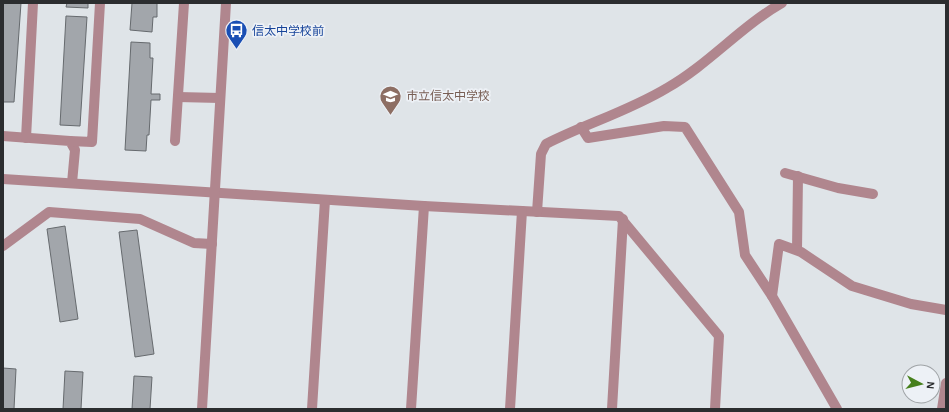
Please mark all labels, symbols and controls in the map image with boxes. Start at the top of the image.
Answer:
bus stop icon: 信太中学校前 [223,18,249,51]
place label: 信太中学校前 [252,24,324,37]
school or university icon: 市立信太中学校 [377,83,403,116]
place label: 市立信太中学校 [406,89,490,102]
north arrow [901,364,941,404]
text: N [925,381,936,390]

